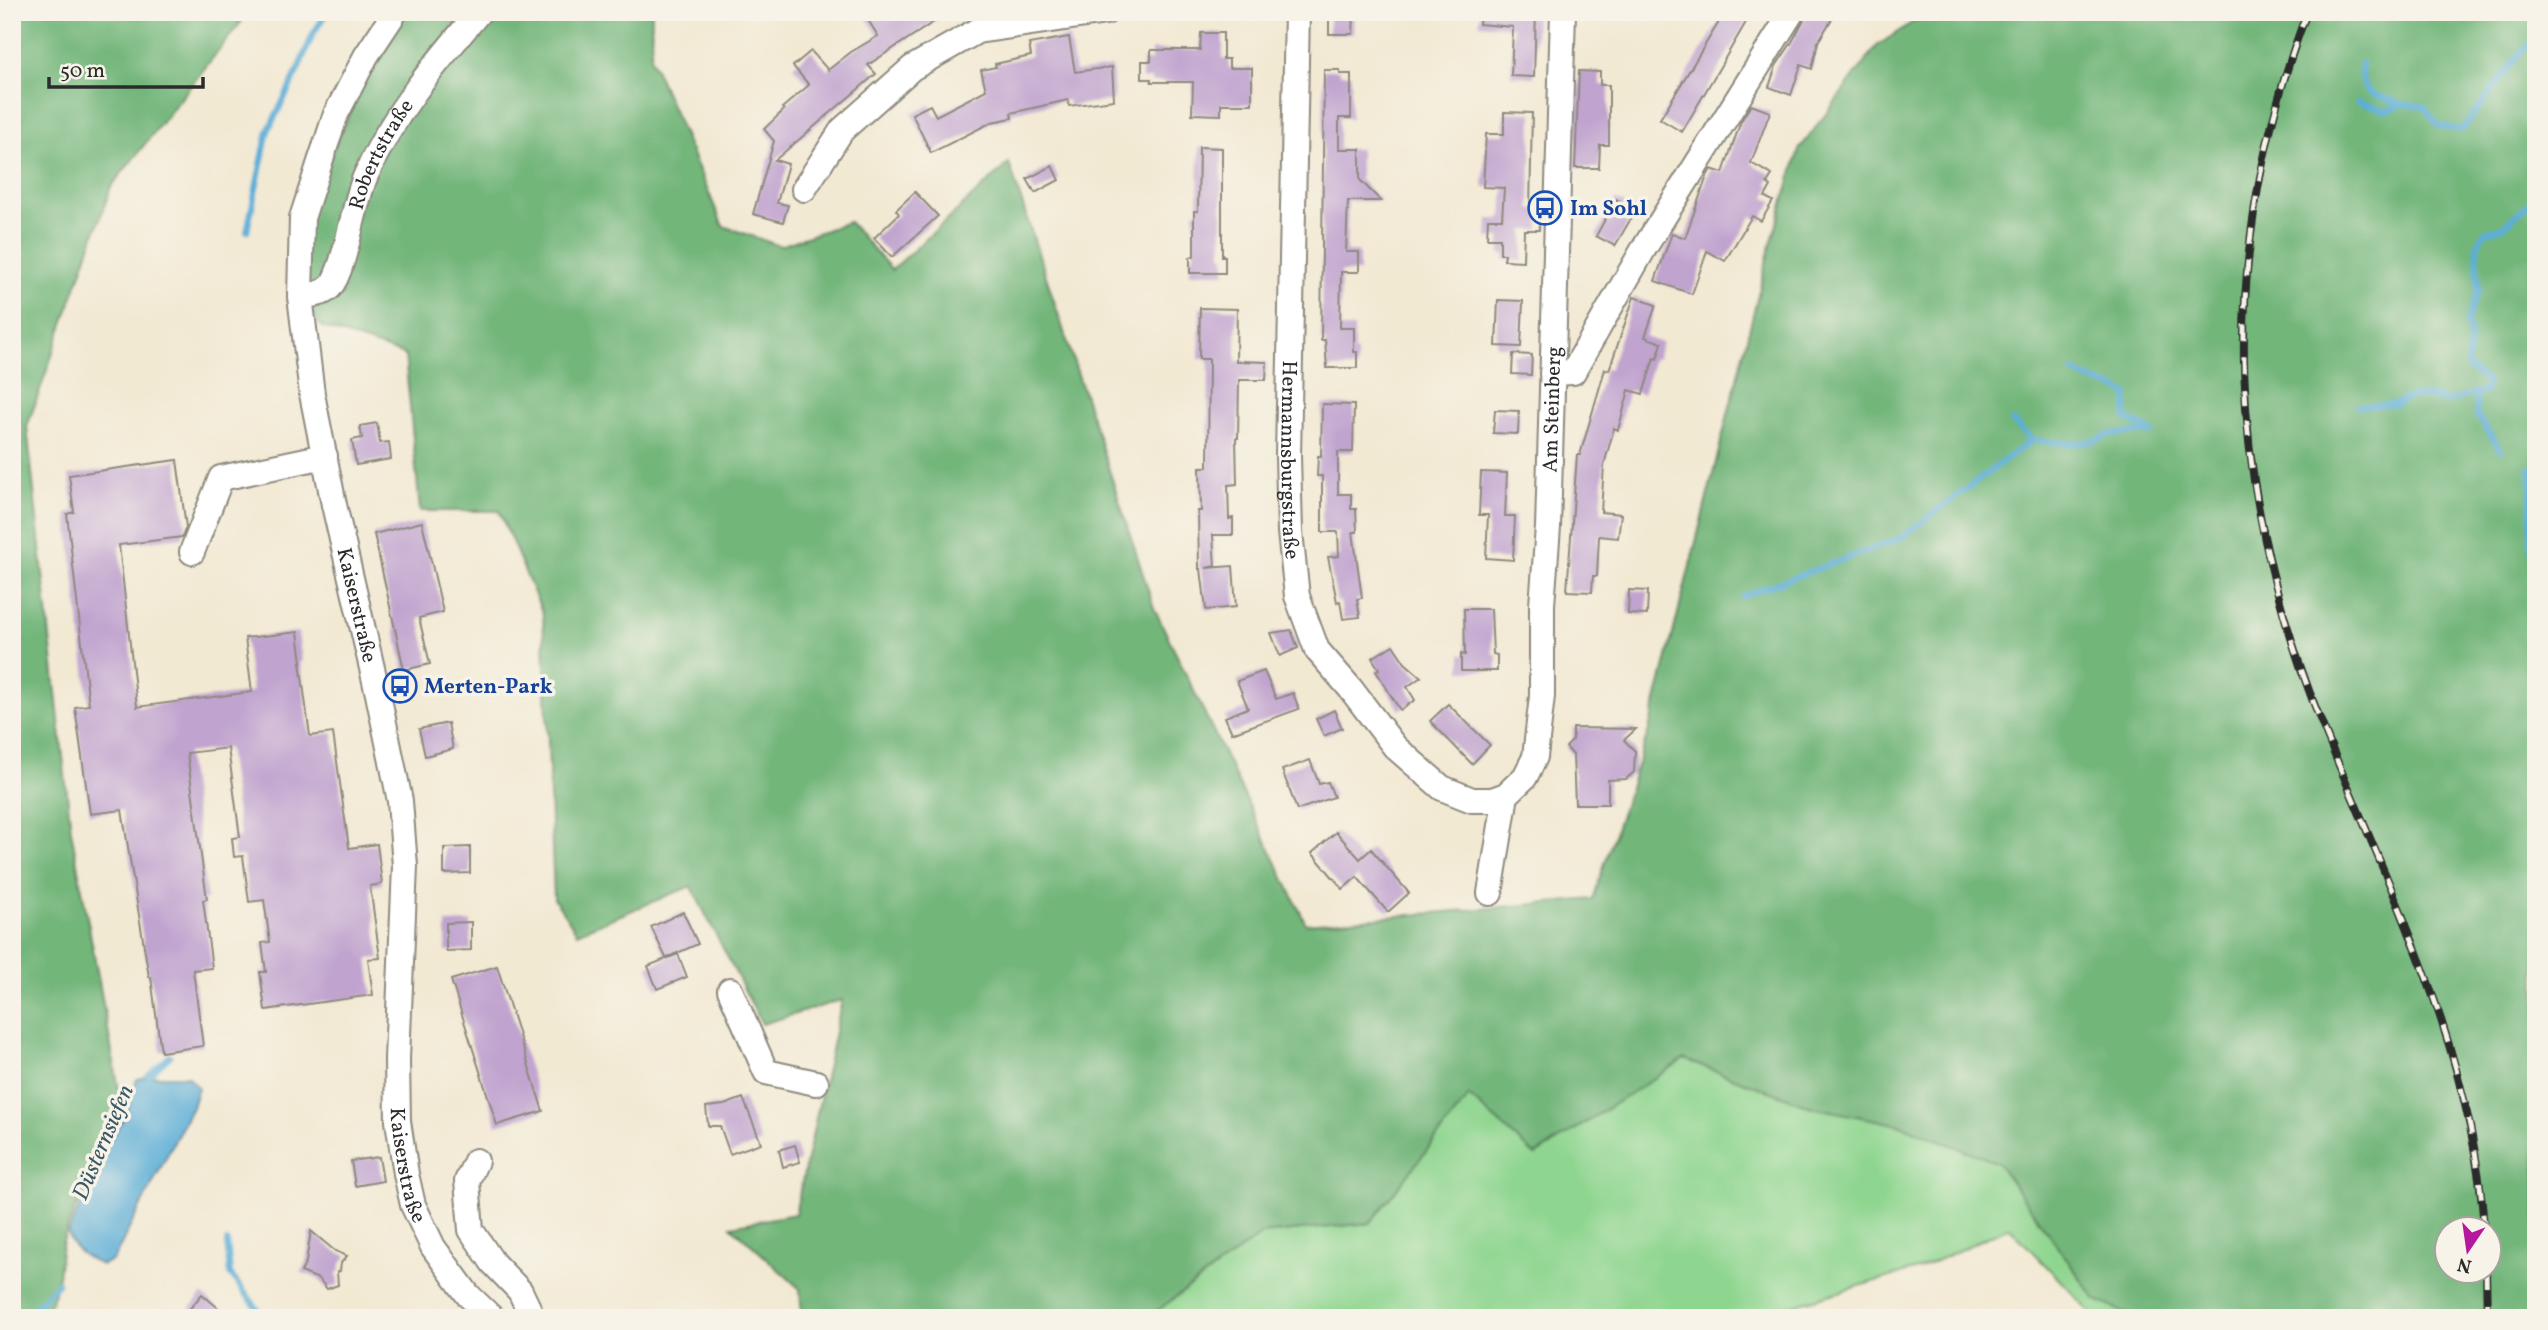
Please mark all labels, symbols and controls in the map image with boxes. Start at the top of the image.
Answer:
scale bar [49,46,203,90]
text: 50 m [60,57,105,86]
street label: Robertstraße [343,94,421,213]
bus stop icon: Im Sohl [1526,189,1564,227]
place label: Im Sohl [1570,195,1647,224]
street label: Am Steinberg [1537,346,1569,473]
street label: Hermannsburgstraße [1272,360,1306,561]
street label: Kaiserstraße [328,545,383,666]
bus stop icon: Merten-Park [381,667,419,705]
place label: Merten-Park [424,673,553,702]
water label: Düsternsiefen [65,1080,143,1205]
street label: Kaiserstraße [382,1107,433,1228]
north arrow [2432,1214,2502,1284]
text: N [2455,1250,2474,1279]

